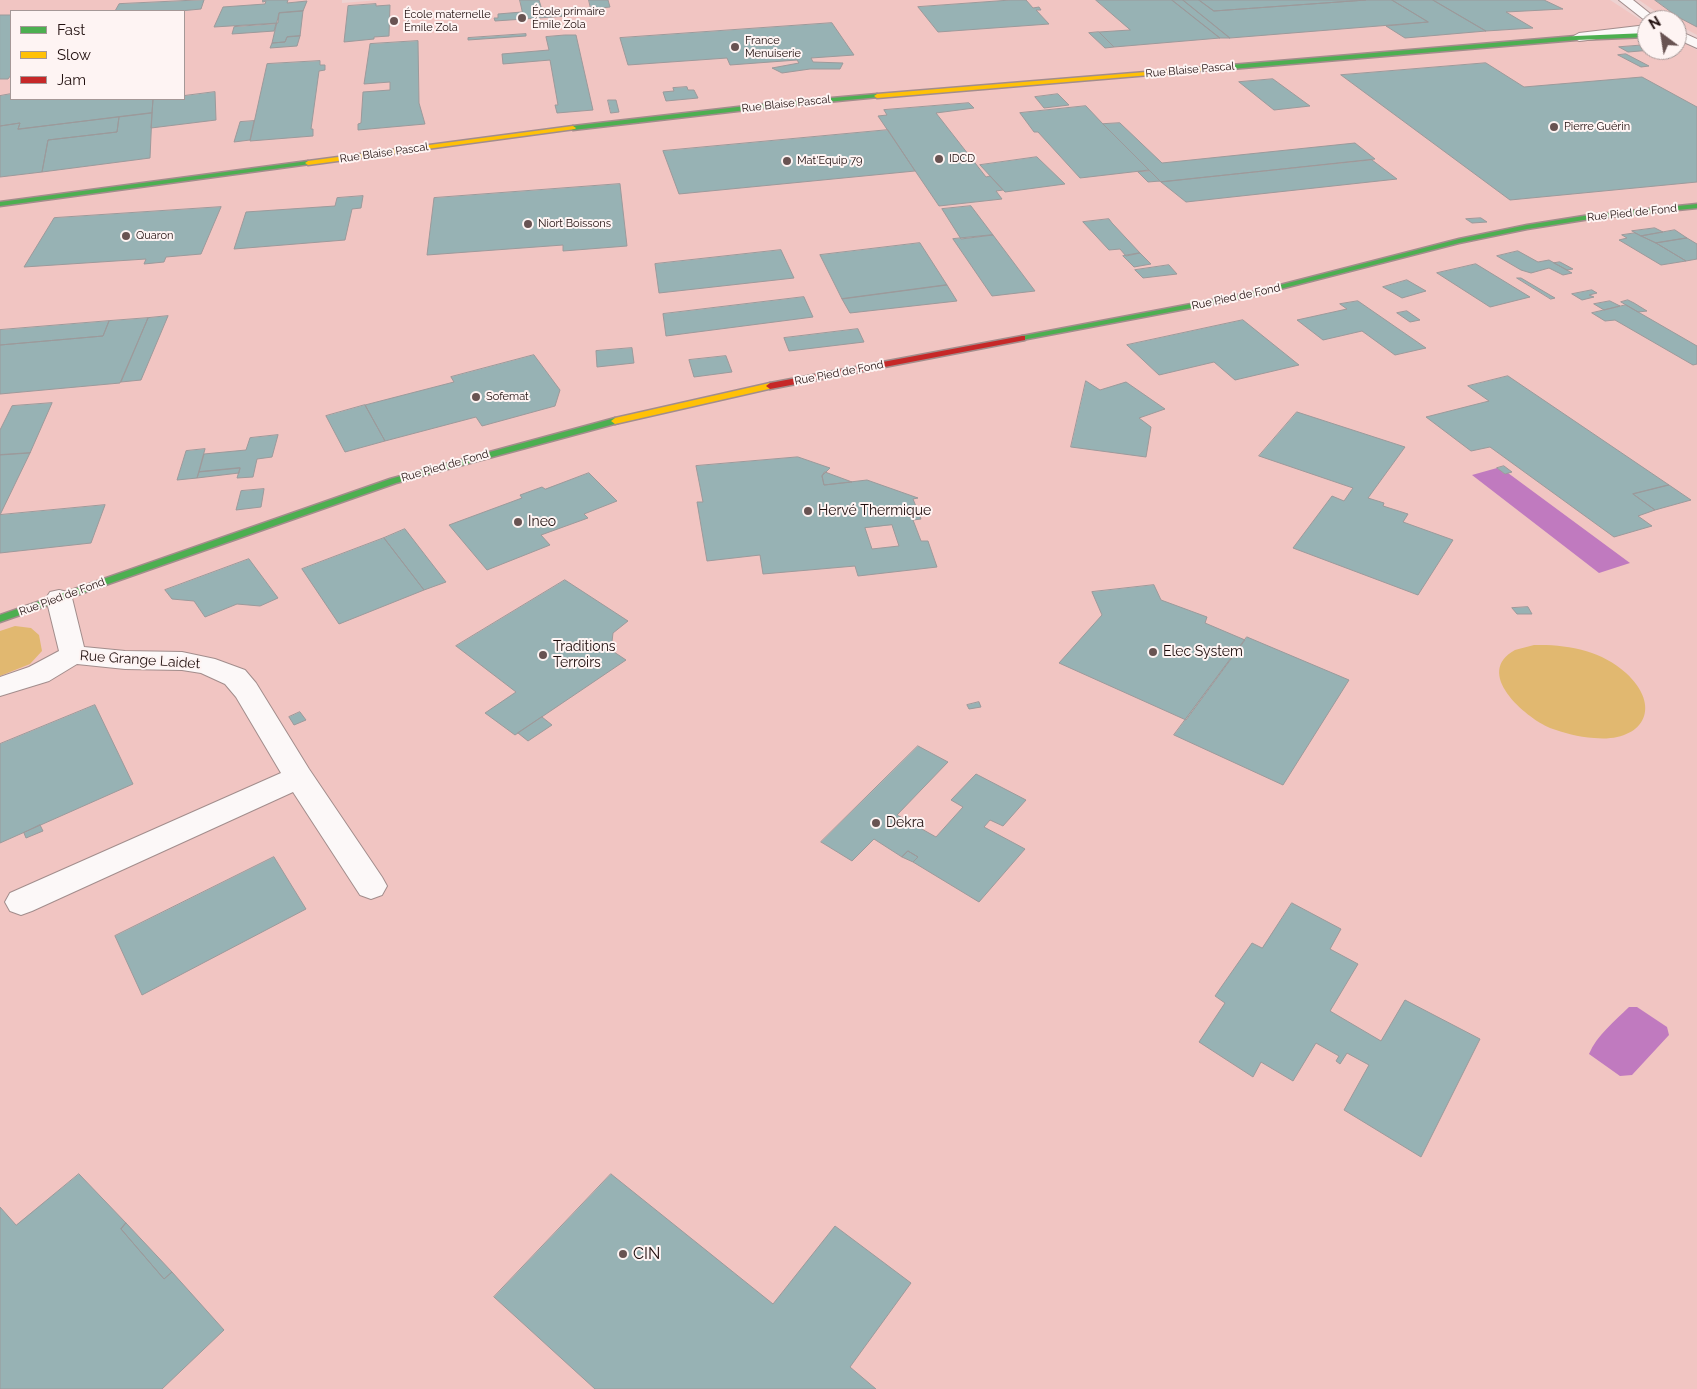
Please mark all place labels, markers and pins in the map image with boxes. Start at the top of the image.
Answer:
place label: École primaire Émile Zola [532,5,605,31]
place label: École maternelle Émile Zola [404,8,491,34]
marker: École primaire Émile Zola [516,12,528,24]
marker: École maternelle Émile Zola [388,15,400,27]
place label: France Menuiserie [745,34,801,60]
marker: France Menuiserie [729,41,741,53]
place label: Pierre Guérin [1564,120,1630,134]
marker: Pierre Guérin [1548,121,1560,133]
place label: IDCD [949,152,975,166]
marker: IDCD [933,153,945,165]
place label: Mat'Equip 79 [797,154,863,168]
marker: Mat'Equip 79 [781,155,793,167]
place label: Niort Boissons [538,217,611,231]
marker: Niort Boissons [522,218,534,230]
place label: Quaron [136,229,173,243]
marker: Quaron [120,230,132,242]
place label: Sofemat [486,390,529,404]
marker: Sofemat [470,391,482,403]
place label: Hervé Thermique [818,503,931,519]
marker: Hervé Thermique [802,505,814,517]
place label: Ineo [528,514,556,530]
marker: Ineo [512,516,524,528]
place label: Traditions Terroirs [553,639,616,672]
place label: Elec System [1163,644,1243,660]
marker: Elec System [1147,646,1159,658]
marker: Traditions Terroirs [537,649,549,661]
place label: Dekra [886,815,924,831]
marker: Dekra [870,817,882,829]
place label: CIN [633,1244,660,1264]
marker: CIN [617,1248,629,1260]

